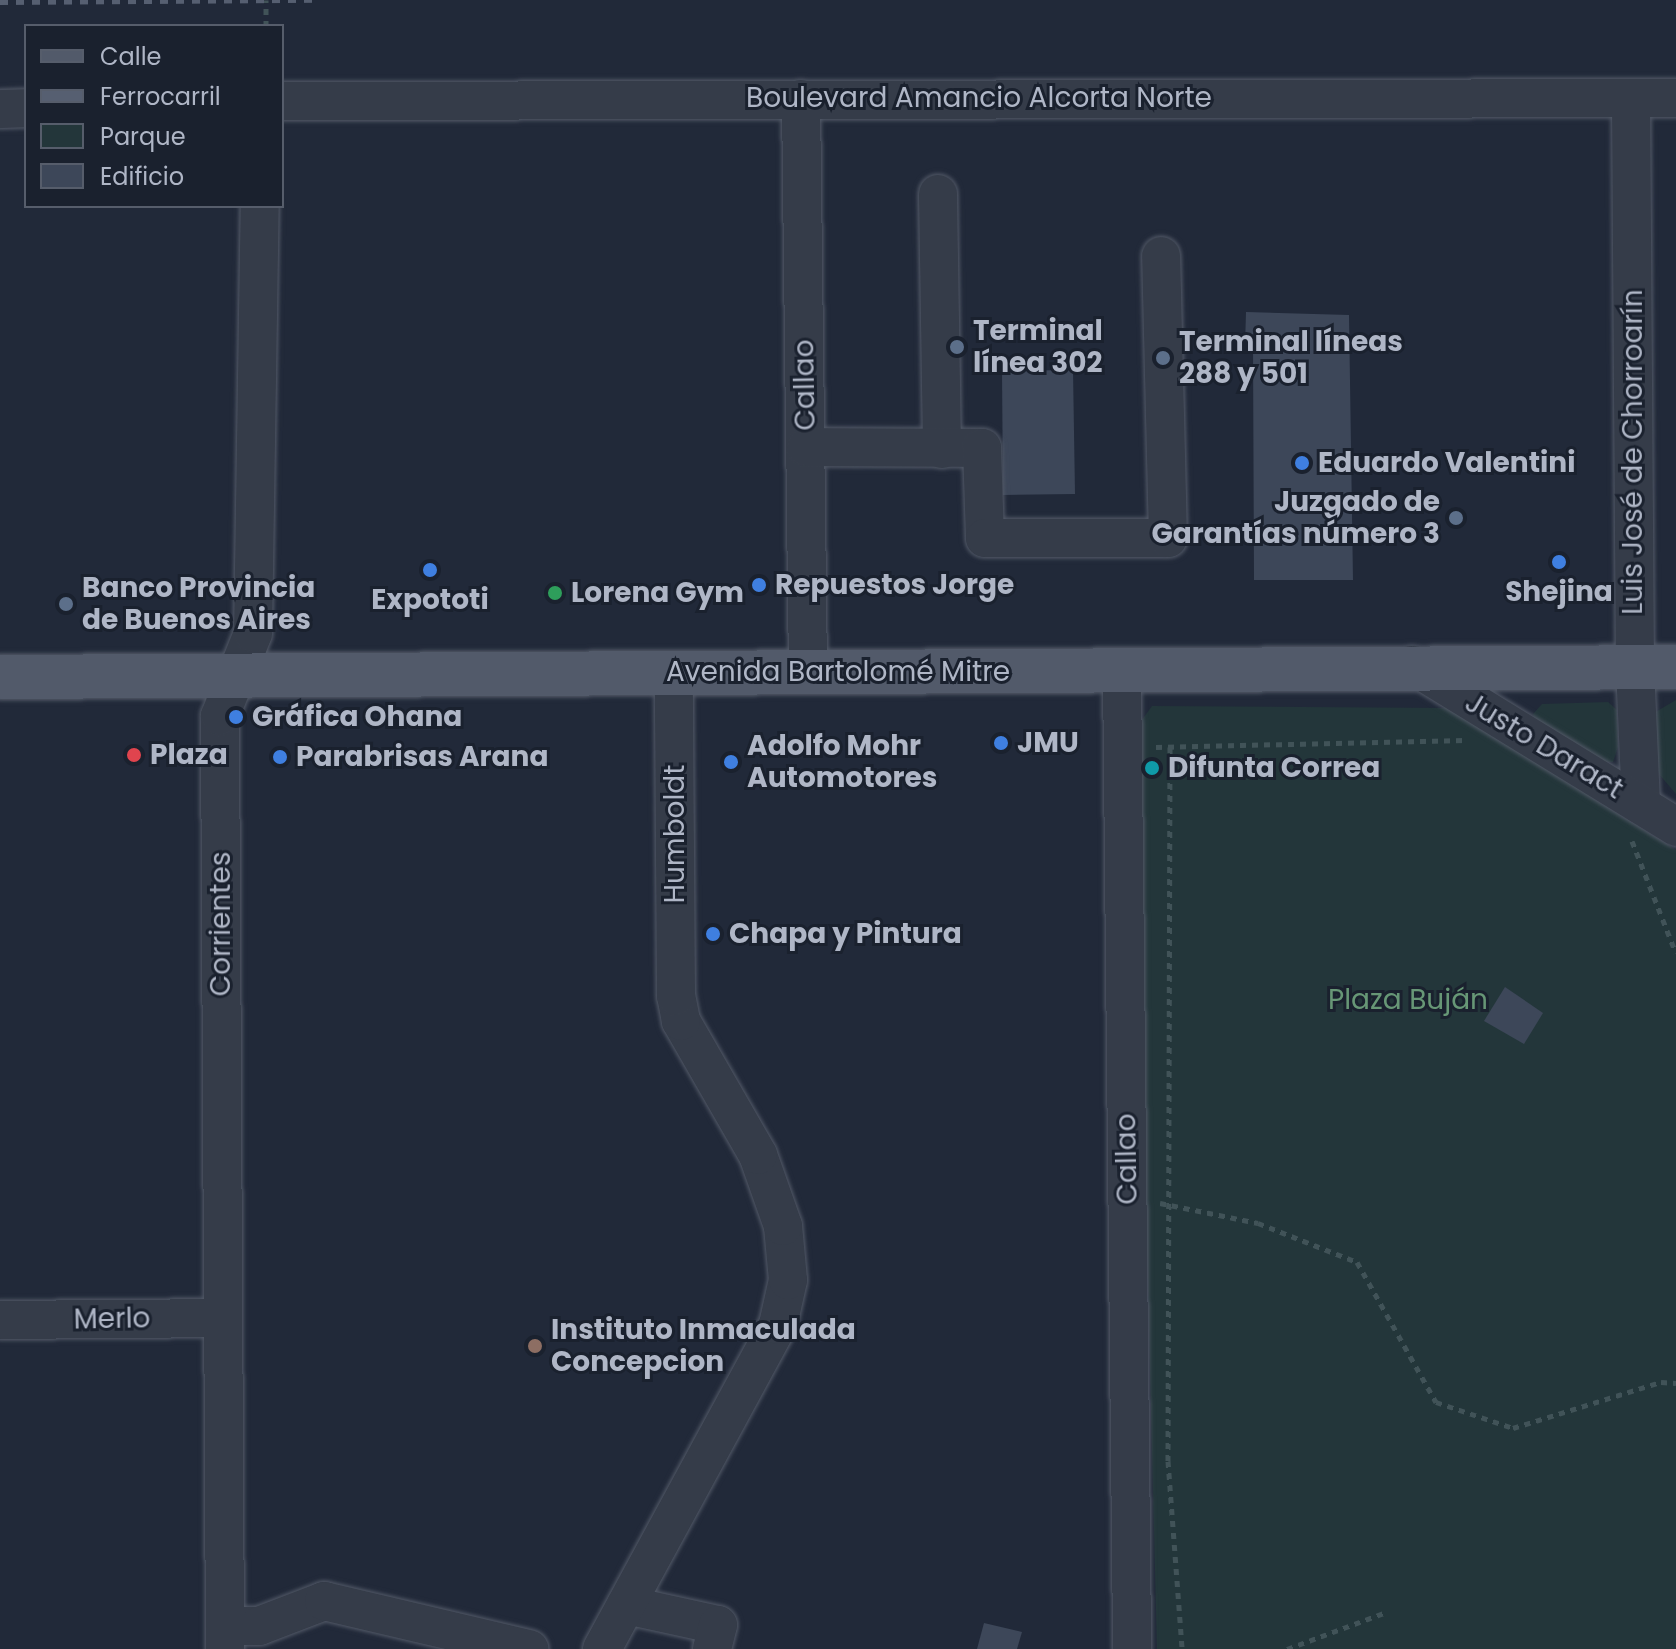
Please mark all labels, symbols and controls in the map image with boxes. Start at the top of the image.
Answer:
legend [24,24,284,208]
text: Calle [100,40,161,73]
text: Ferrocarril [100,80,221,113]
street label: Boulevard Amancio Alcorta Norte [746,81,1212,115]
text: Parque [100,120,186,153]
text: Edificio [100,160,184,193]
street label: Luis José de Chorroarín [1616,289,1650,615]
place label: Terminal línea 302 [973,314,1103,380]
place label: Terminal líneas 288 y 501 [1179,325,1403,391]
marker: Terminal línea 302 [948,338,966,356]
street label: Callao [787,339,823,431]
marker: Terminal líneas 288 y 501 [1154,349,1172,367]
place label: Eduardo Valentini [1318,446,1575,480]
marker: Eduardo Valentini [1293,454,1311,472]
place label: Juzgado de Garantías número 3 [1152,485,1440,551]
marker: Juzgado de Garantías número 3 [1447,509,1465,527]
marker: Shejina [1550,553,1568,571]
marker: Expototi [421,561,439,579]
place label: Repuestos Jorge [775,568,1014,602]
place label: Banco Provincia de Buenos Aires [82,571,315,637]
place label: Shejina [1505,575,1613,609]
place label: Lorena Gym [571,576,744,610]
marker: Repuestos Jorge [750,576,768,594]
place label: Expototi [371,583,489,617]
marker: Lorena Gym [546,584,564,602]
marker: Banco Provincia de Buenos Aires [57,595,75,613]
street label: Avenida Bartolomé Mitre [666,655,1010,689]
street label: Justo Daract [1459,686,1629,806]
place label: Gráfica Ohana [252,700,462,734]
marker: Gráfica Ohana [227,708,245,726]
place label: JMU [1017,726,1079,760]
place label: Adolfo Mohr Automotores [747,729,937,795]
marker: JMU [992,734,1010,752]
place label: Plaza [150,738,228,772]
place label: Parabrisas Arana [296,740,548,774]
marker: Plaza [125,746,143,764]
marker: Parabrisas Arana [271,748,289,766]
place label: Difunta Correa [1168,751,1380,785]
marker: Adolfo Mohr Automotores [722,753,740,771]
marker: Difunta Correa [1143,759,1161,777]
street label: Humboldt [658,765,692,903]
street label: Corrientes [204,852,238,996]
place label: Chapa y Pintura [729,917,962,951]
marker: Chapa y Pintura [704,925,722,943]
park label: Plaza Buján [1328,983,1488,1017]
street label: Callao [1109,1113,1145,1205]
street label: Merlo [73,1302,151,1336]
place label: Instituto Inmaculada Concepcion [551,1313,856,1379]
marker: Instituto Inmaculada Concepcion [526,1337,544,1355]

